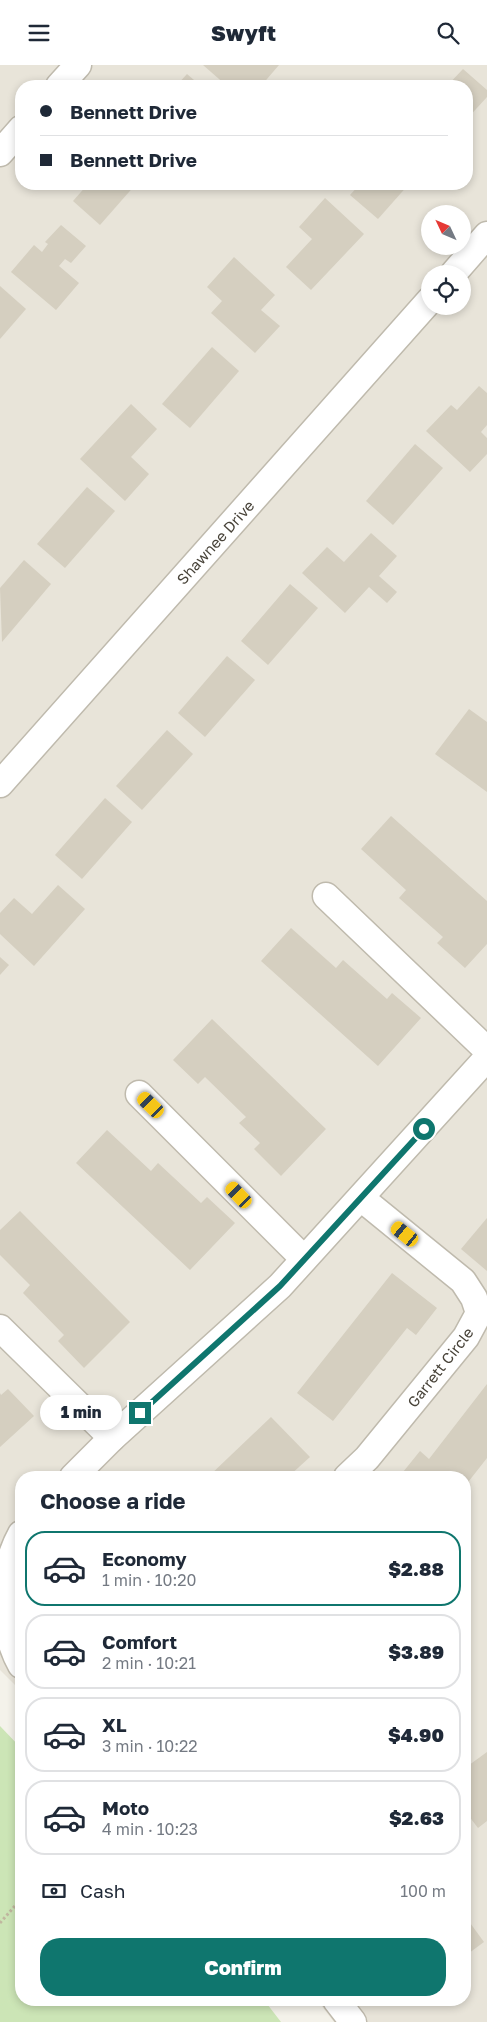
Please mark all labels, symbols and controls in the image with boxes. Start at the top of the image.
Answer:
icon: menu [25,19,53,47]
text: Swyft [211,19,276,46]
icon: search [434,19,462,47]
text: Bennett Drive [70,100,197,123]
text: Bennett Drive [70,148,197,171]
north arrow [421,205,471,255]
map controls [421,205,471,315]
button: locate [421,265,471,315]
street label: Shawnee Drive [173,496,258,588]
car [134,1089,167,1121]
route start [413,1118,435,1140]
car [223,1179,254,1211]
car [388,1219,421,1249]
street label: Garrett Circle [403,1323,477,1411]
callout: 1 min [40,1395,122,1431]
text: 1 min [61,1402,101,1422]
route end [129,1402,151,1424]
text: Choose a ride [40,1487,186,1514]
icon: car [42,1546,87,1591]
text: Economy [102,1547,187,1570]
text: $2.88 [388,1557,444,1580]
text: 1 min · 10:20 [102,1570,197,1590]
icon: car [42,1629,87,1674]
text: Comfort [102,1630,177,1653]
text: $3.89 [388,1640,444,1663]
text: 2 min · 10:21 [102,1653,196,1673]
icon: car [42,1712,87,1757]
text: XL [102,1713,127,1736]
text: $4.90 [388,1723,444,1746]
text: 3 min · 10:22 [102,1736,198,1756]
icon: car [42,1795,87,1840]
text: Moto [102,1796,149,1819]
text: $2.63 [389,1806,444,1829]
text: 4 min · 10:23 [102,1819,198,1839]
icon: cash [40,1877,68,1905]
text: Cash [80,1879,125,1902]
text: 100 m [400,1881,446,1901]
button: Confirm [40,1938,446,1996]

